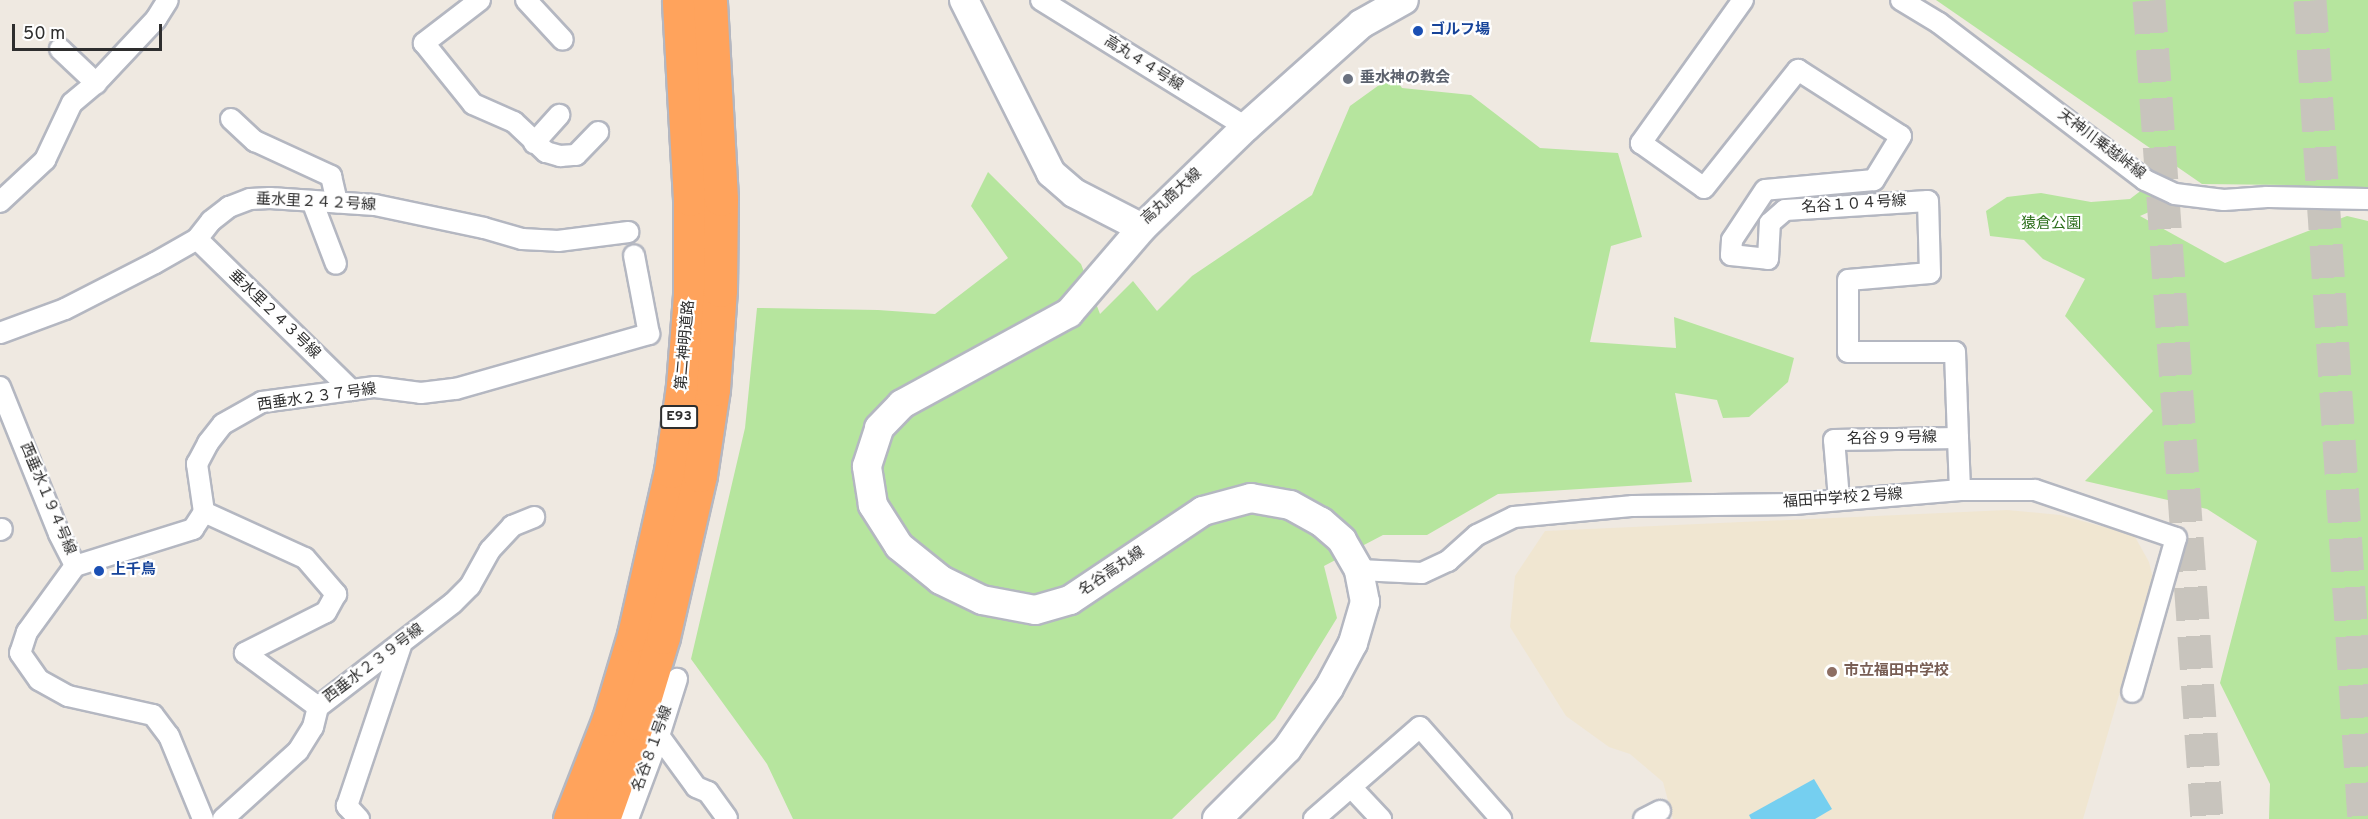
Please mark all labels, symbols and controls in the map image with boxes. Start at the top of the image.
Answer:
scale bar [15,12,165,50]
place label: ゴルフ場 [1430,22,1490,40]
text: 50 m [23,23,65,46]
marker: ゴルフ場 [1411,24,1425,38]
street label: 高丸４４号線 [1100,33,1186,95]
place label: 垂水神の教会 [1360,70,1450,88]
marker: 垂水神の教会 [1341,72,1355,86]
street label: 天神川乗越峠線 [2054,106,2148,184]
street label: 高丸商大線 [1138,165,1206,229]
street label: 垂水里２４２号線 [256,191,376,215]
street label: 名谷１０４号線 [1801,192,1907,218]
park label: 猿倉公園 [2021,216,2081,234]
street label: 垂水里２４３号線 [225,267,323,363]
street label: 第二神明道路 [673,299,699,391]
street label: 西垂水２３７号線 [256,381,378,415]
road number: E93 [660,406,698,428]
street label: 名谷９９号線 [1847,429,1937,449]
street label: 西垂水１９４号線 [15,440,79,558]
street label: 福田中学校２号線 [1783,486,1903,512]
street label: 名谷高丸線 [1076,544,1148,600]
place label: 上千鳥 [111,562,156,580]
marker: 上千鳥 [92,564,106,578]
street label: 西垂水２３９号線 [321,621,427,707]
place label: 市立福田中学校 [1844,663,1949,681]
marker: 市立福田中学校 [1825,665,1839,679]
street label: 名谷８１号線 [629,704,677,794]

